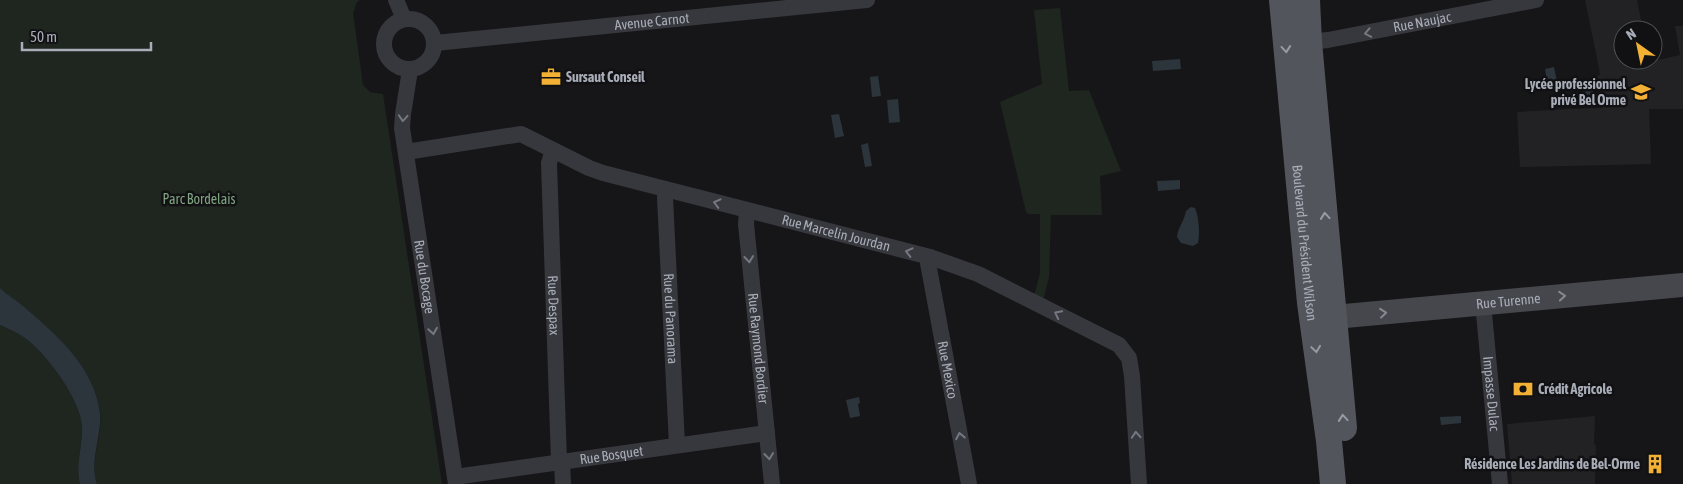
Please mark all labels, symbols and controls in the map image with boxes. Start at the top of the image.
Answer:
street label: Rue Naujac [1392,8,1453,35]
street label: Avenue Carnot [614,10,690,33]
scale bar [22,20,151,52]
north arrow [1613,20,1663,70]
text: N [1623,25,1639,43]
one-way arrow [1363,27,1372,38]
text: 50 m [30,28,57,45]
one-way arrow [1281,45,1292,53]
office icon: Sursaut Conseil [540,66,562,88]
place label: Sursaut Conseil [566,69,645,85]
place label: Lycée professionnel privé Bel Orme [1525,76,1626,108]
school or university icon: Lycée professionnel privé Bel Orme [1630,81,1652,103]
one-way arrow [397,114,408,122]
street label: Boulevard du Président Wilson [1289,164,1320,322]
park label: Parc Bordelais [162,191,236,207]
one-way arrow [713,198,722,209]
street label: Rue Marcelin Jourdan [780,211,892,254]
one-way arrow [1320,212,1331,220]
street label: Rue du Bocage [411,239,438,315]
one-way arrow [904,247,913,258]
one-way arrow [743,255,754,263]
street label: Rue du Panorama [661,273,681,364]
street label: Rue Despax [545,275,563,336]
street label: Rue Turenne [1475,290,1541,312]
one-way arrow [1558,290,1566,301]
street label: Rue Raymond Bordier [745,292,772,405]
one-way arrow [1379,307,1387,318]
one-way arrow [1054,310,1063,320]
one-way arrow [427,326,437,335]
street label: Rue Mexico [935,340,961,400]
one-way arrow [1311,345,1321,354]
street label: Impasse Dulac [1480,355,1503,433]
bank icon: Crédit Agricole [1512,378,1534,400]
place label: Crédit Agricole [1538,381,1612,397]
one-way arrow [1338,414,1349,422]
one-way arrow [1131,431,1142,439]
one-way arrow [956,432,966,440]
street label: Rue Bosquet [579,443,644,467]
one-way arrow [764,452,775,460]
building icon: Résidence Les Jardins de Bel-Orme [1644,453,1666,475]
place label: Résidence Les Jardins de Bel-Orme [1464,456,1640,472]

